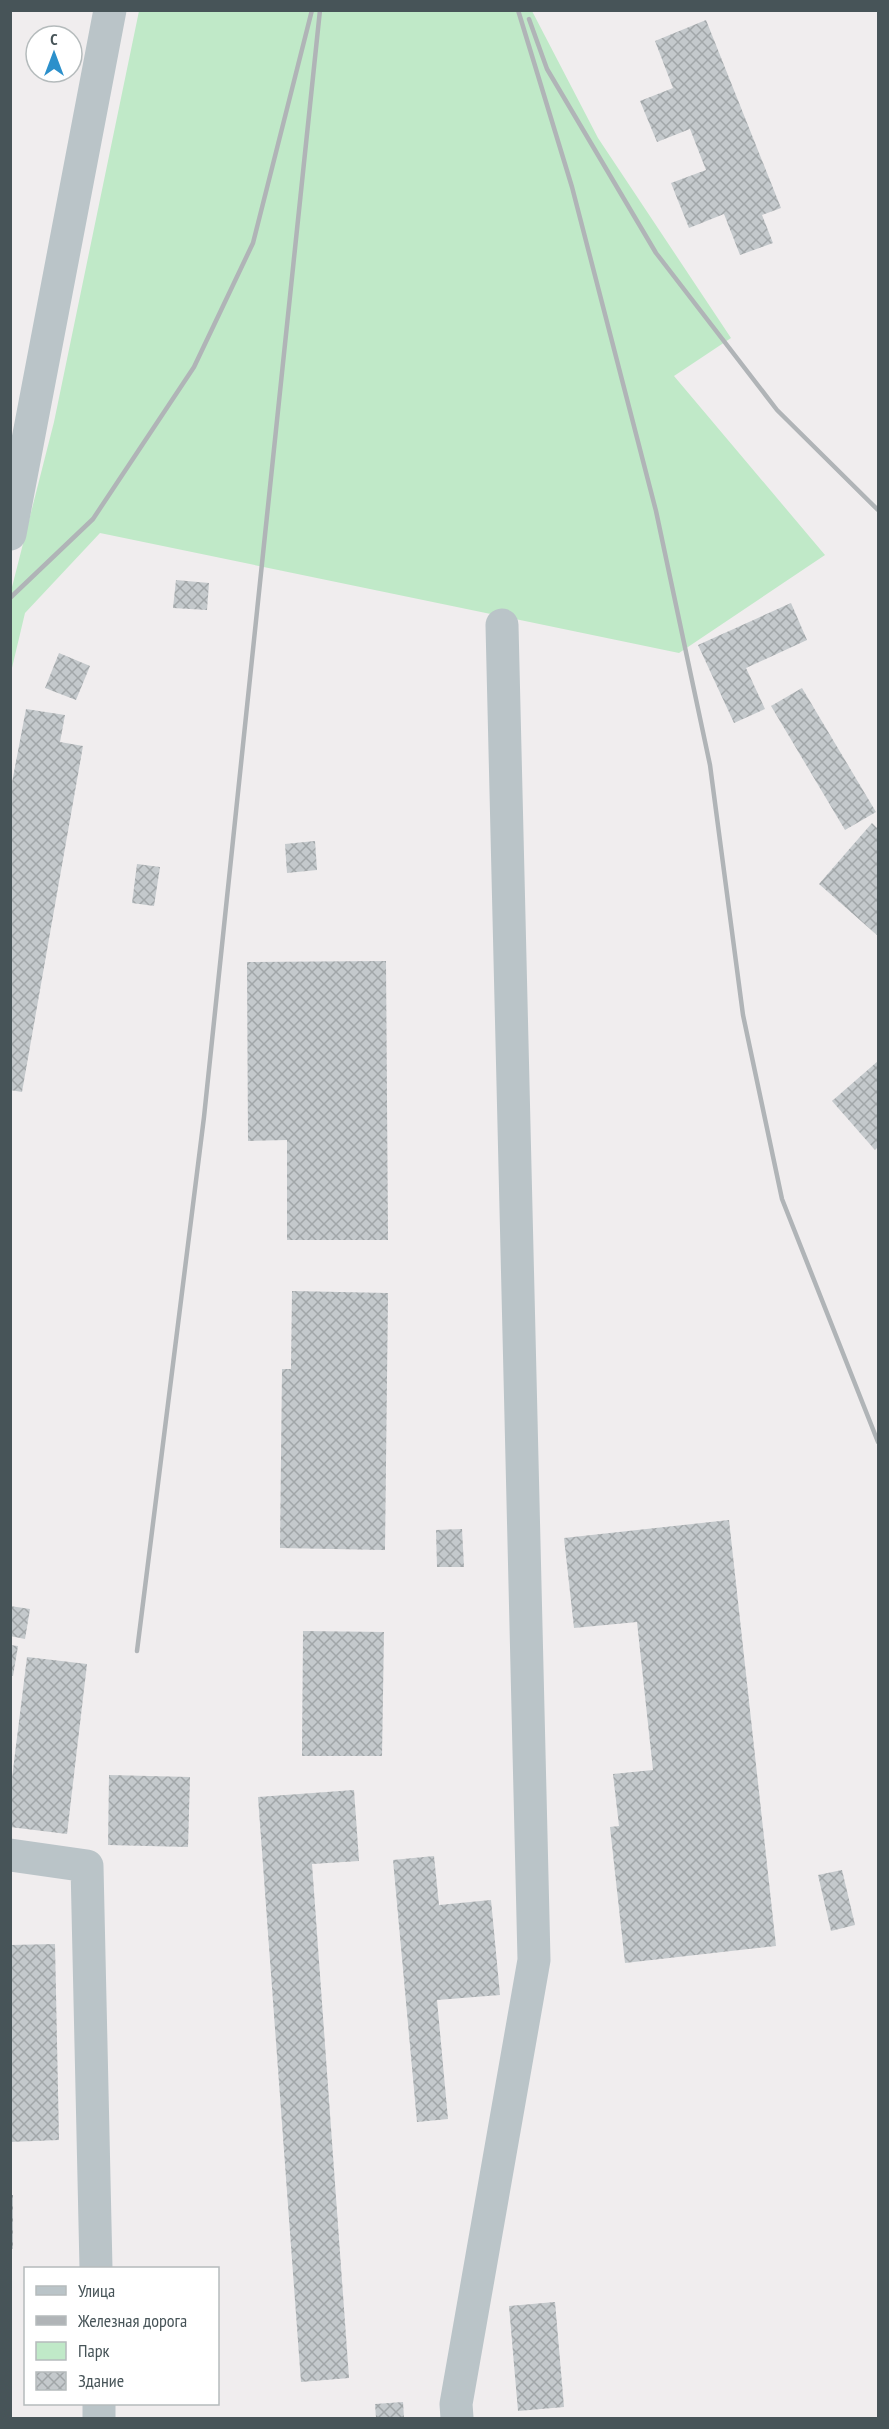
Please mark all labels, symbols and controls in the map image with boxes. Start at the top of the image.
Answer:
north arrow [24,24,84,84]
text: С [50,29,58,49]
legend [24,2267,219,2405]
text: Улица [78,2279,115,2302]
text: Железная дорога [77,2309,187,2332]
text: Парк [78,2339,109,2362]
text: Здание [78,2369,124,2392]

